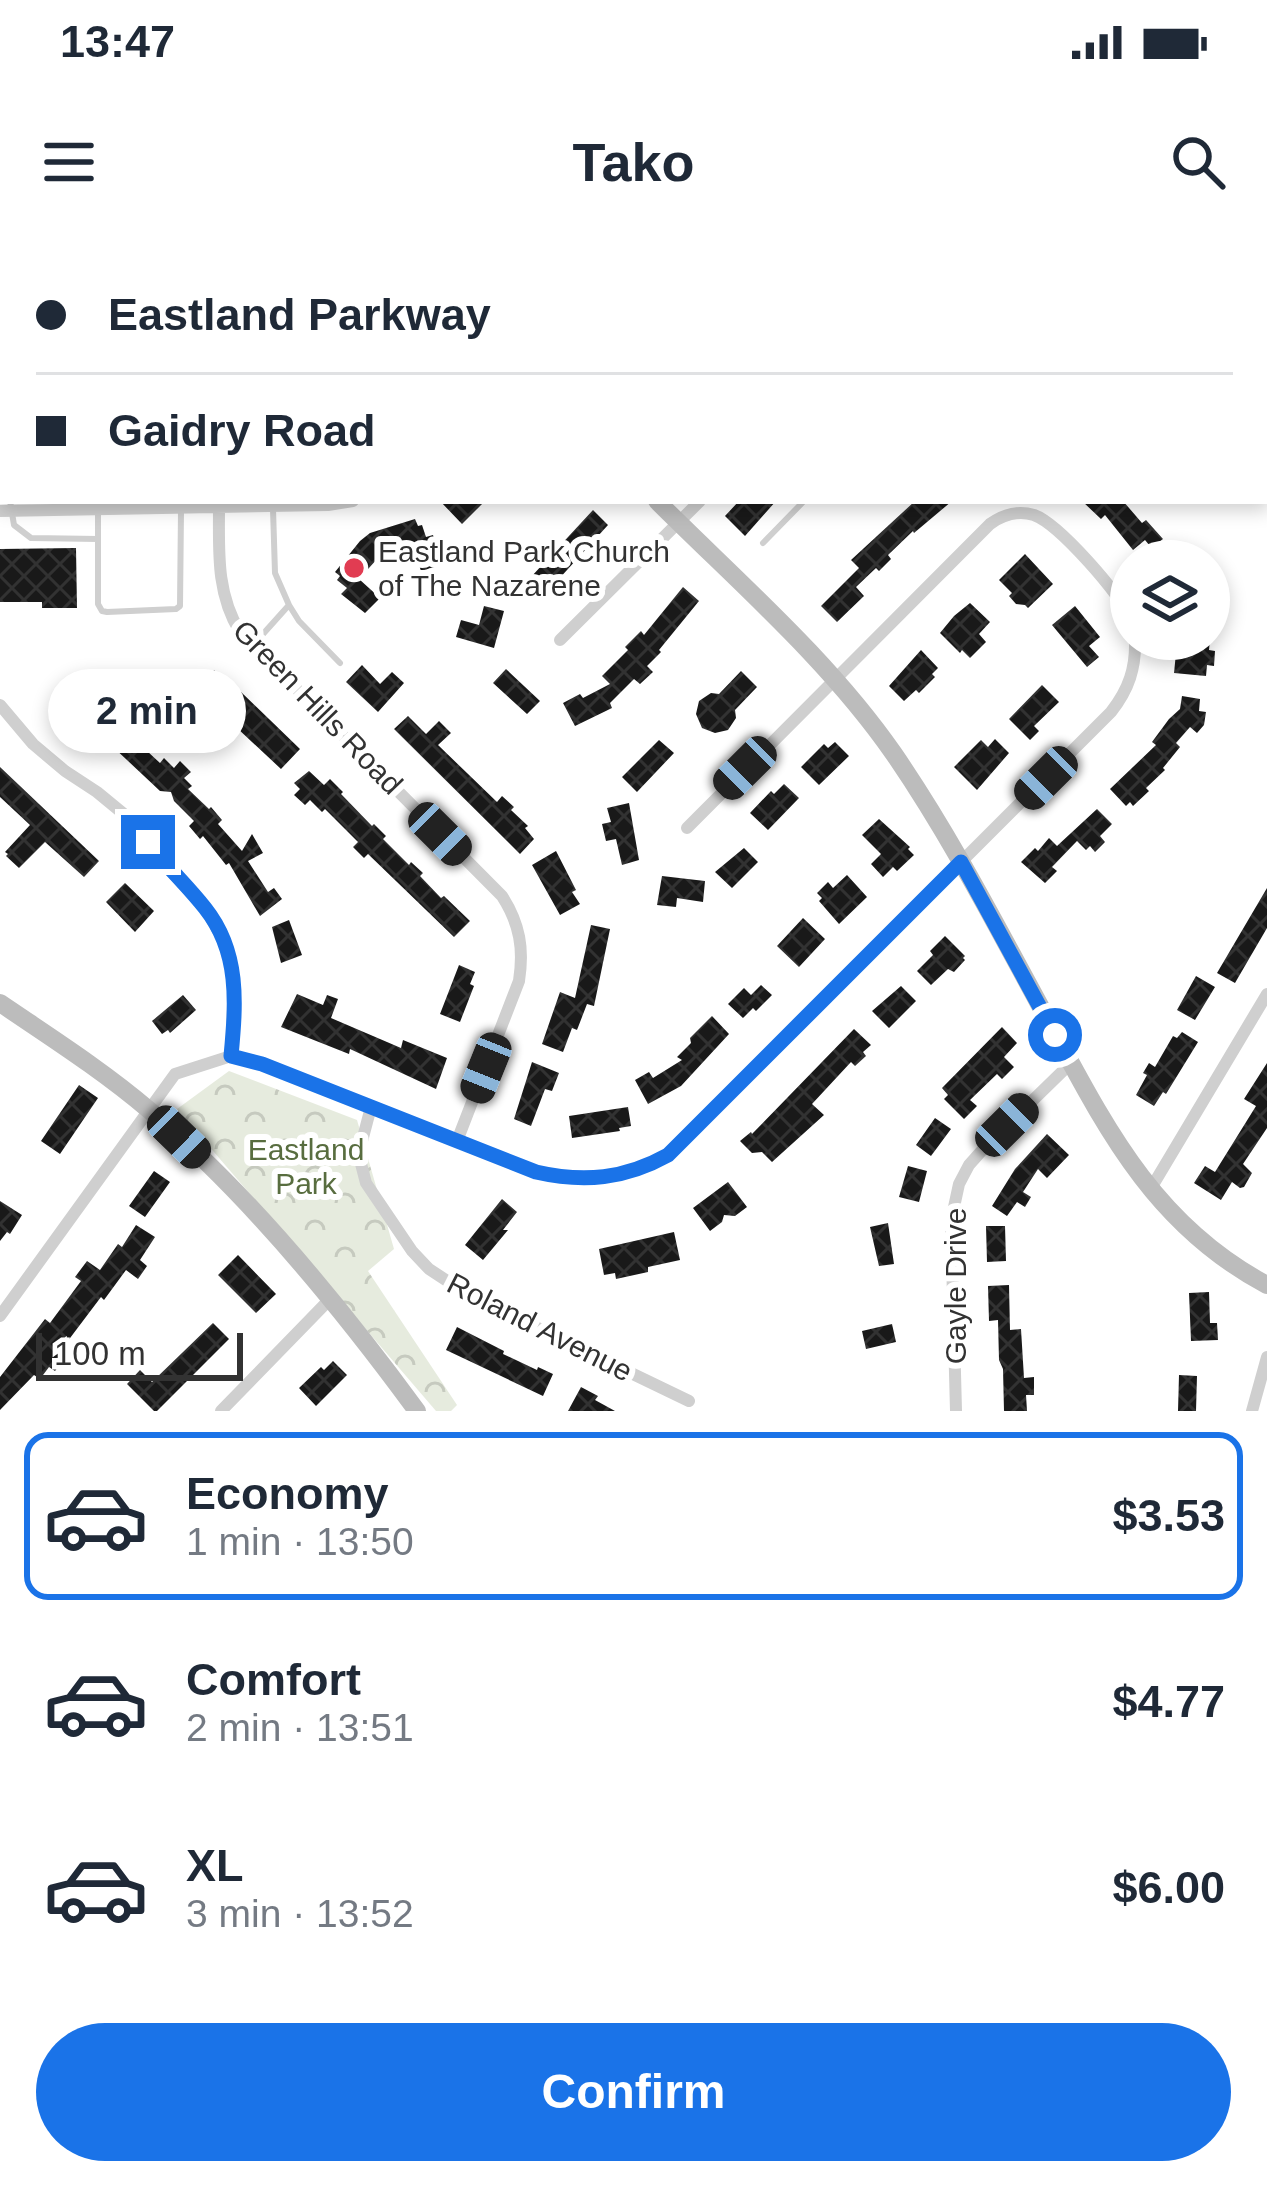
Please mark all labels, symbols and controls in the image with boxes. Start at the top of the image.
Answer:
text: 13:47 [60,16,175,67]
icon: menu [36,129,102,195]
icon: search [1165,129,1231,195]
text: Tako [572,132,695,192]
text: Eastland Parkway [108,289,491,340]
text: Gaidry Road [108,405,376,456]
place label: Eastland Park Church of The Nazarene [378,535,670,602]
map controls [1110,540,1230,660]
button: layers [1110,540,1230,660]
marker: Eastland Park Church of The Nazarene [341,555,367,581]
street label: Green Hills Road [227,613,409,801]
callout: 2 min [49,668,247,752]
text: 2 min [96,689,198,732]
car [707,730,783,806]
car [1008,740,1084,816]
car [402,796,478,872]
route end [121,815,175,869]
route start [1028,1008,1082,1062]
car [456,1028,516,1108]
car [969,1087,1045,1163]
car [141,1099,217,1175]
park label: Eastland Park [248,1133,364,1200]
street label: Gayle Drive [939,1208,972,1364]
street label: Roland Avenue [442,1266,638,1388]
scale bar [36,1327,243,1380]
text: 100 m [54,1335,146,1372]
icon: car [42,1462,150,1570]
text: Economy [186,1468,389,1519]
text: $3.53 [1112,1490,1225,1541]
text: 1 min · 13:50 [186,1520,414,1563]
icon: car [42,1648,150,1756]
text: Comfort [186,1654,361,1705]
text: $4.77 [1112,1676,1225,1727]
text: 2 min · 13:51 [186,1706,414,1749]
icon: car [42,1834,150,1942]
text: XL [186,1840,244,1891]
text: $6.00 [1112,1862,1225,1913]
text: 3 min · 13:52 [186,1892,414,1935]
button: Confirm [36,2023,1231,2161]

